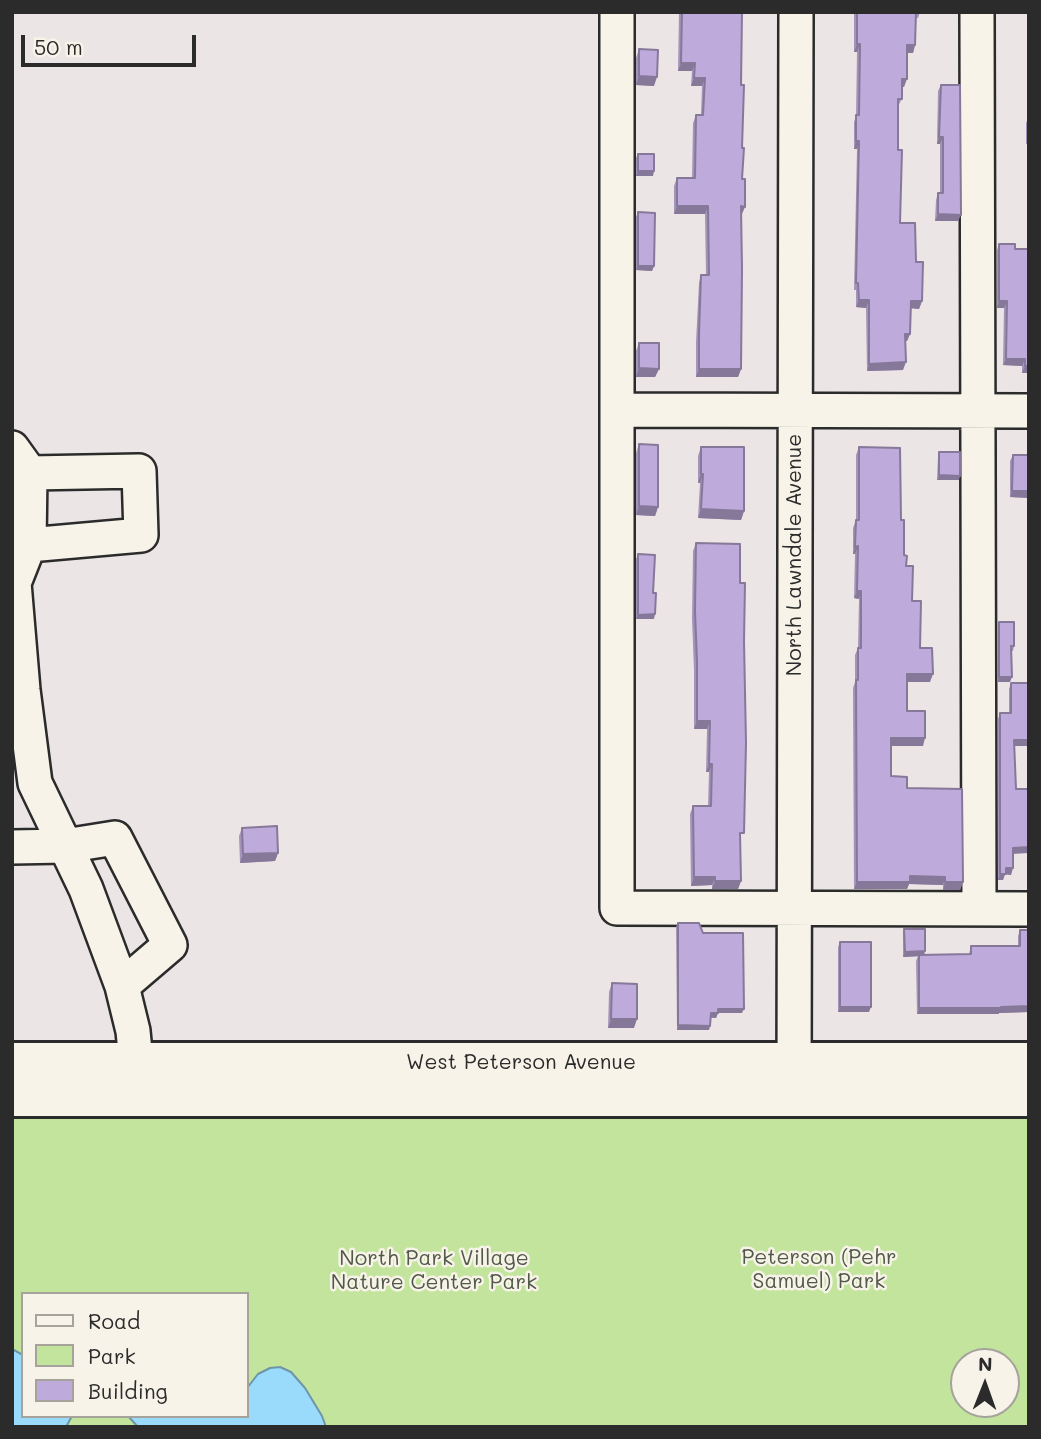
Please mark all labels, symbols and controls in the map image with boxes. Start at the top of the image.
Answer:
scale bar [24,21,200,65]
text: 50 m [34,33,83,60]
street label: North Lawndale Avenue [782,434,808,676]
street label: West Peterson Avenue [406,1050,636,1076]
park label: Peterson (Pehr Samuel) Park [742,1245,896,1295]
park label: North Park Village Nature Center Park [331,1246,537,1296]
legend [21,1292,248,1418]
text: Road [88,1307,140,1334]
text: Park [88,1342,136,1369]
north arrow [950,1348,1020,1418]
text: N [978,1351,993,1376]
text: Building [88,1377,168,1404]

